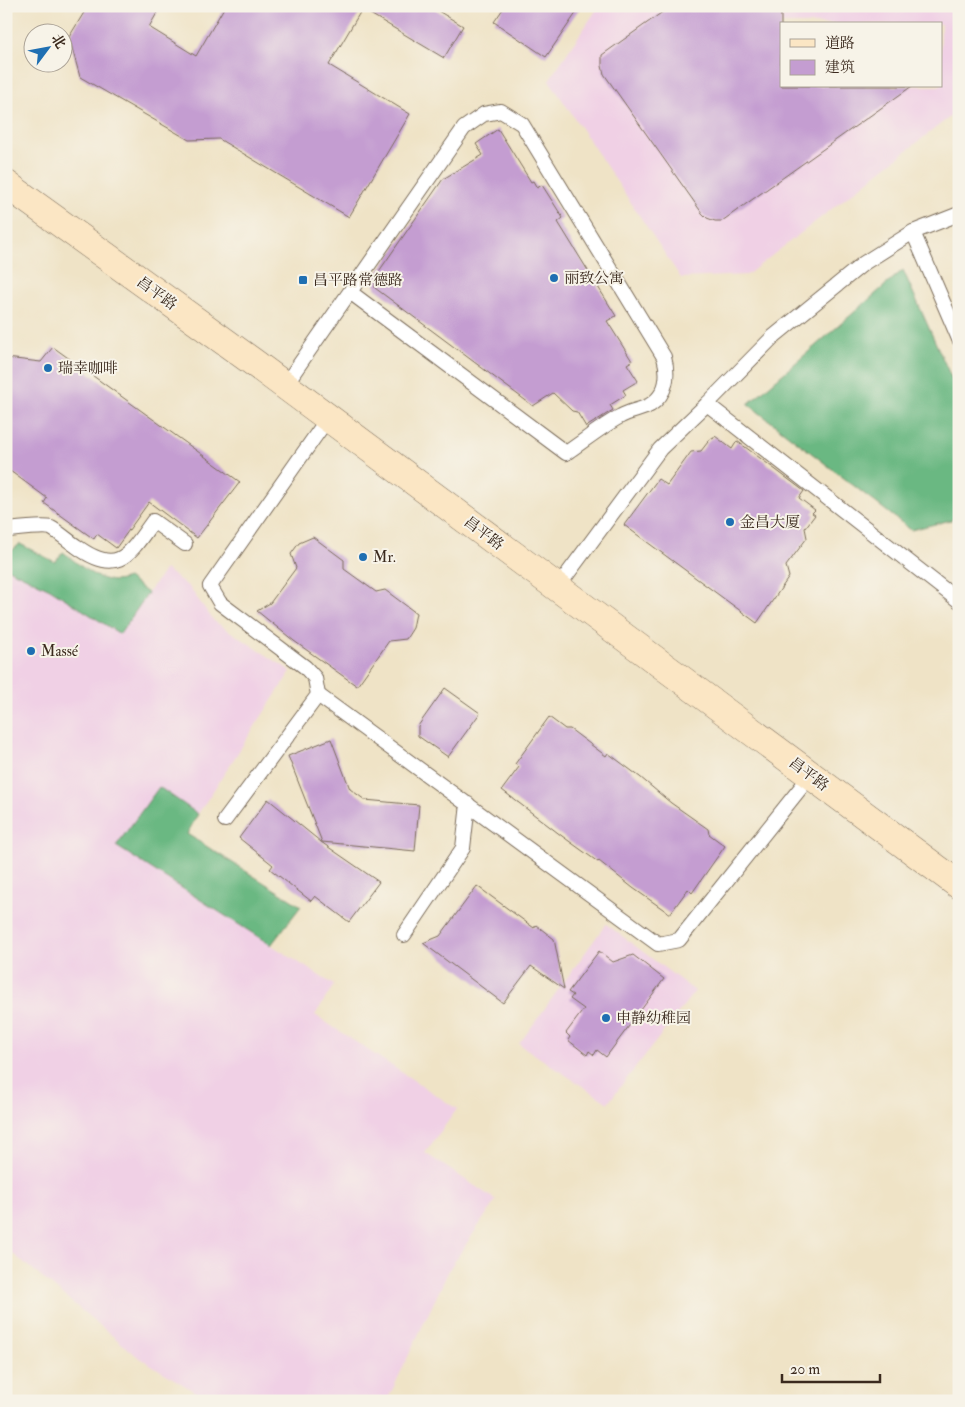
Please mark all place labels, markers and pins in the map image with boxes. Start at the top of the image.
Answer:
place label: 丽致公寓 [564,269,624,288]
place label: 昌平路常德路 [313,271,403,290]
marker: 丽致公寓 [548,272,560,284]
marker: 昌平路常德路 [297,274,309,286]
place label: 瑞幸咖啡 [58,359,118,378]
marker: 瑞幸咖啡 [42,362,54,374]
place label: 金昌大厦 [740,513,800,532]
marker: 金昌大厦 [724,516,736,528]
place label: Mr. [373,548,396,567]
marker: Mr. [357,551,369,563]
place label: Massé [41,642,79,661]
marker: Massé [25,645,37,657]
place label: 申静幼稚园 [616,1009,691,1028]
marker: 申静幼稚园 [600,1012,612,1024]

